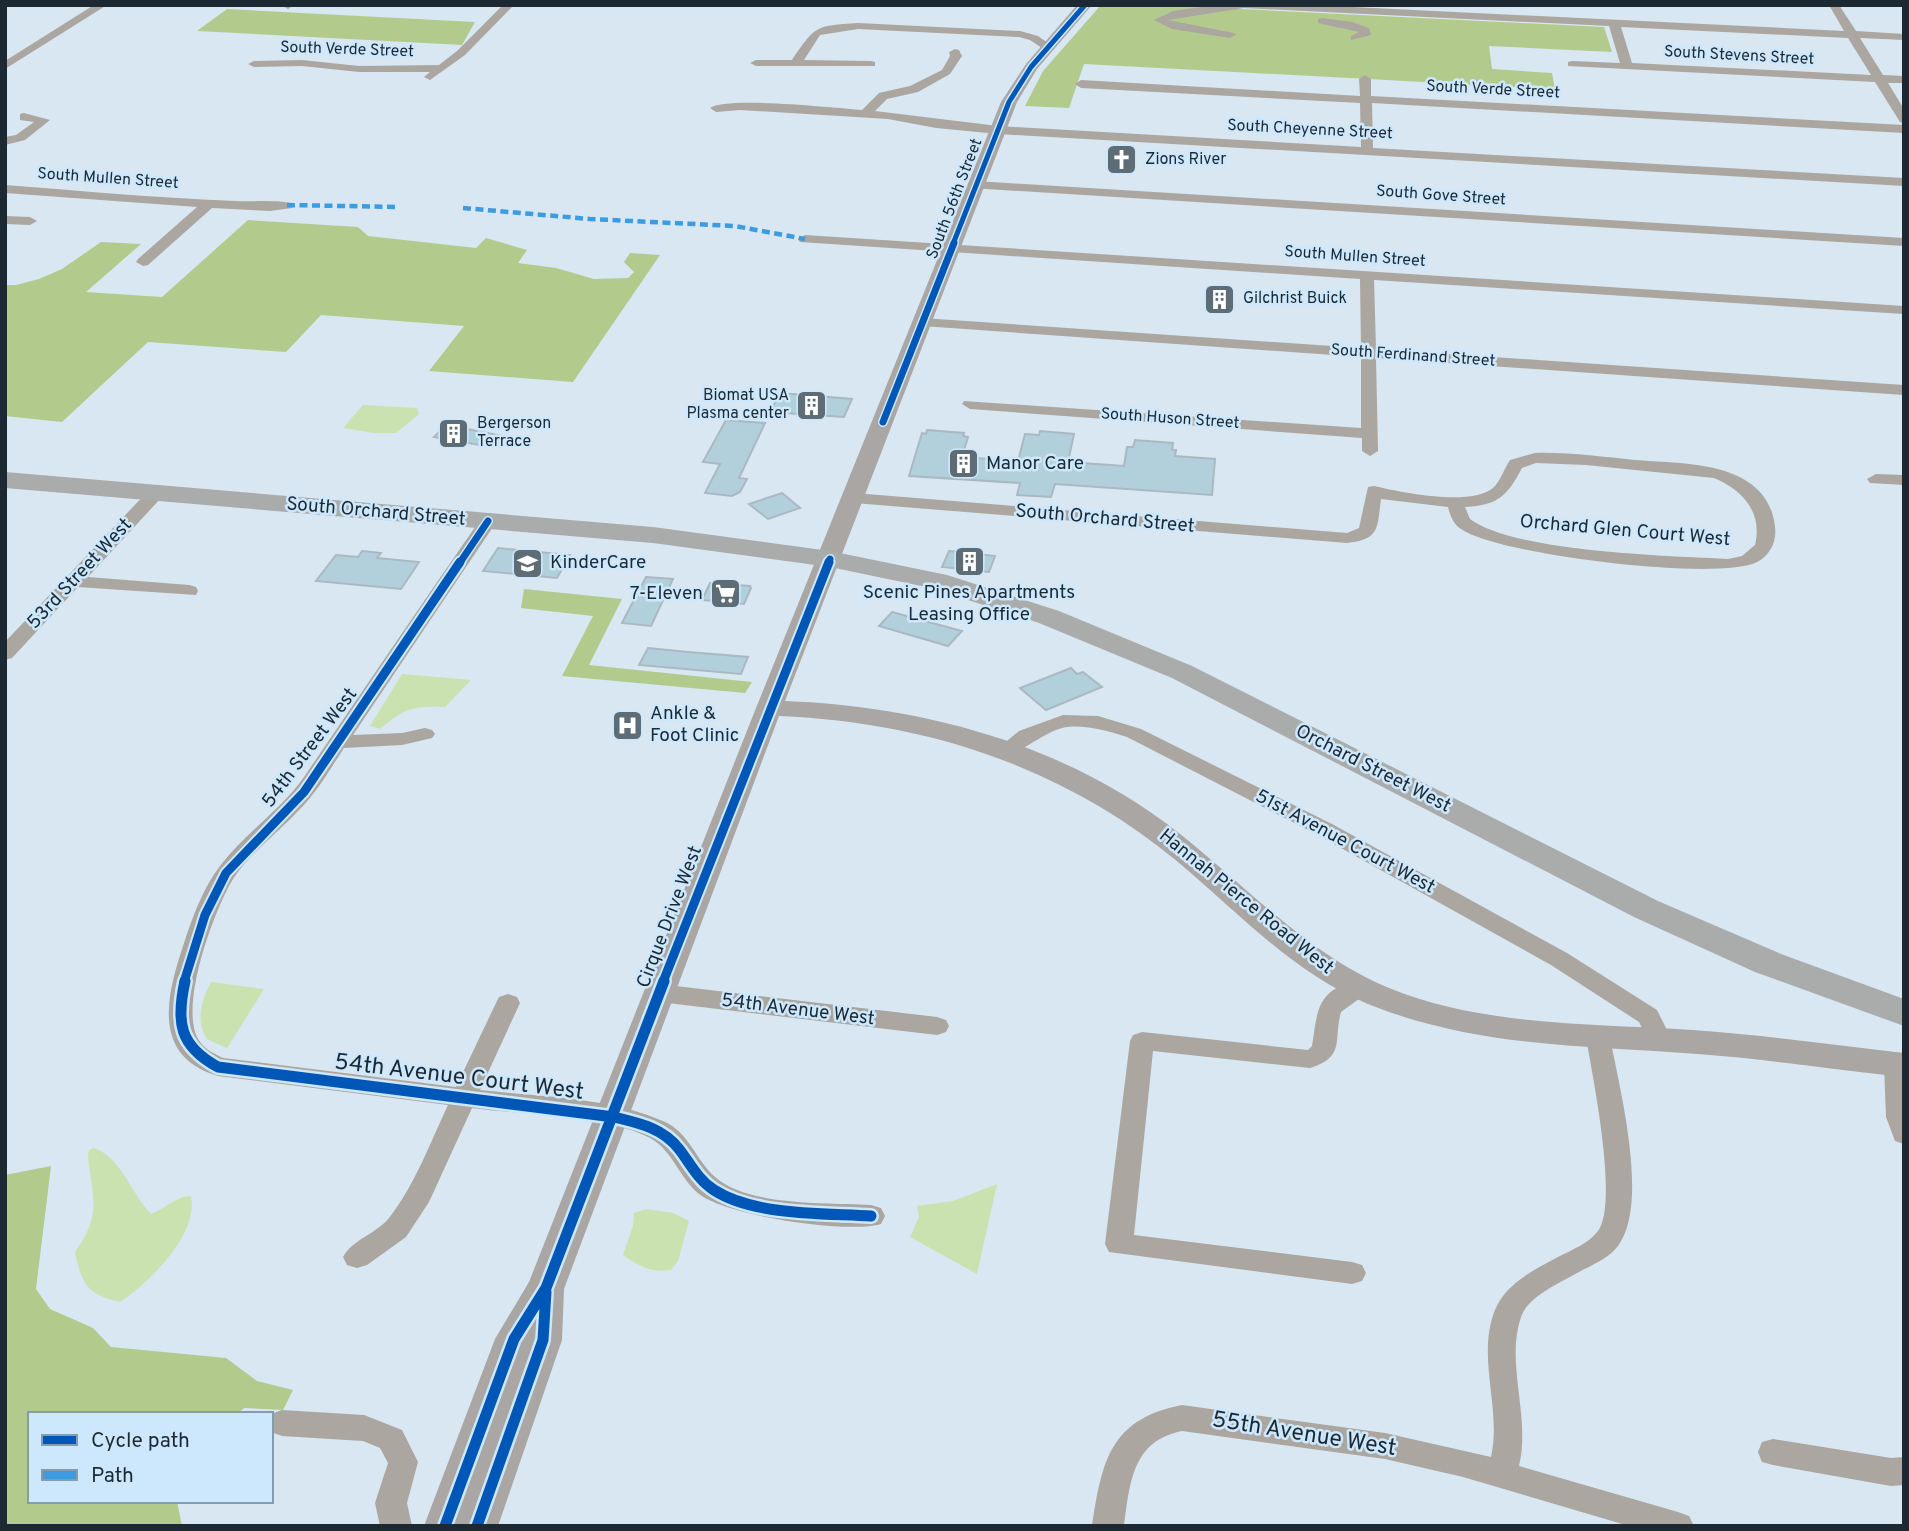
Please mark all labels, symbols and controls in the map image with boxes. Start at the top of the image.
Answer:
street label: South Verde Street [280,38,414,62]
street label: South Stevens Street [1663,42,1815,70]
street label: South Verde Street [1426,77,1560,103]
street label: South Cheyenne Street [1227,116,1393,144]
street label: South 56th Street [923,136,987,262]
church icon: Zions River [1105,143,1139,177]
place label: Zions River [1145,150,1226,170]
street label: South Mullen Street [37,164,179,194]
street label: South Gove Street [1375,181,1507,211]
street label: South Mullen Street [1284,242,1426,272]
building icon: Gilchrist Buick [1203,282,1237,316]
place label: Gilchrist Buick [1243,289,1347,309]
street label: South Ferdinand Street [1330,340,1496,372]
place label: Biomat USA Plasma center [686,386,789,424]
building icon: Biomat USA Plasma center [795,388,829,422]
street label: South Huson Street [1100,404,1240,434]
place label: Bergerson Terrace [477,414,551,452]
building icon: Bergerson Terrace [437,416,471,450]
building icon: Manor Care [946,447,980,481]
place label: Manor Care [986,452,1084,476]
street label: South Orchard Street [285,492,467,532]
street label: South Orchard Street [1014,499,1196,539]
street label: Orchard Glen Court West [1519,510,1731,552]
street label: 53rd Street West [22,513,138,635]
building icon: Scenic Pines Apartments Leasing Office [952,545,986,579]
school or university icon: KinderCare [510,546,544,580]
place label: KinderCare [550,551,646,575]
supermarket icon: 7-Eleven [709,577,743,611]
place label: Scenic Pines Apartments Leasing Office [863,581,1075,627]
place label: 7-Eleven [630,582,703,606]
street label: 54th Street West [257,683,363,813]
place label: Ankle & Foot Clinic [650,702,739,748]
hospital icon: Ankle & Foot Clinic [610,708,644,742]
street label: Orchard Street West [1291,719,1455,819]
street label: 51st Avenue Court West [1251,784,1439,900]
street label: Hannah Pierce Road West [1154,824,1338,980]
street label: Cirque Drive West [632,842,708,992]
street label: 54th Avenue West [720,989,876,1031]
street label: 54th Avenue Court West [333,1048,585,1108]
street label: 55th Avenue West [1210,1406,1398,1464]
legend [28,1412,273,1503]
text: Cycle path [91,1428,190,1455]
text: Path [91,1463,134,1490]

